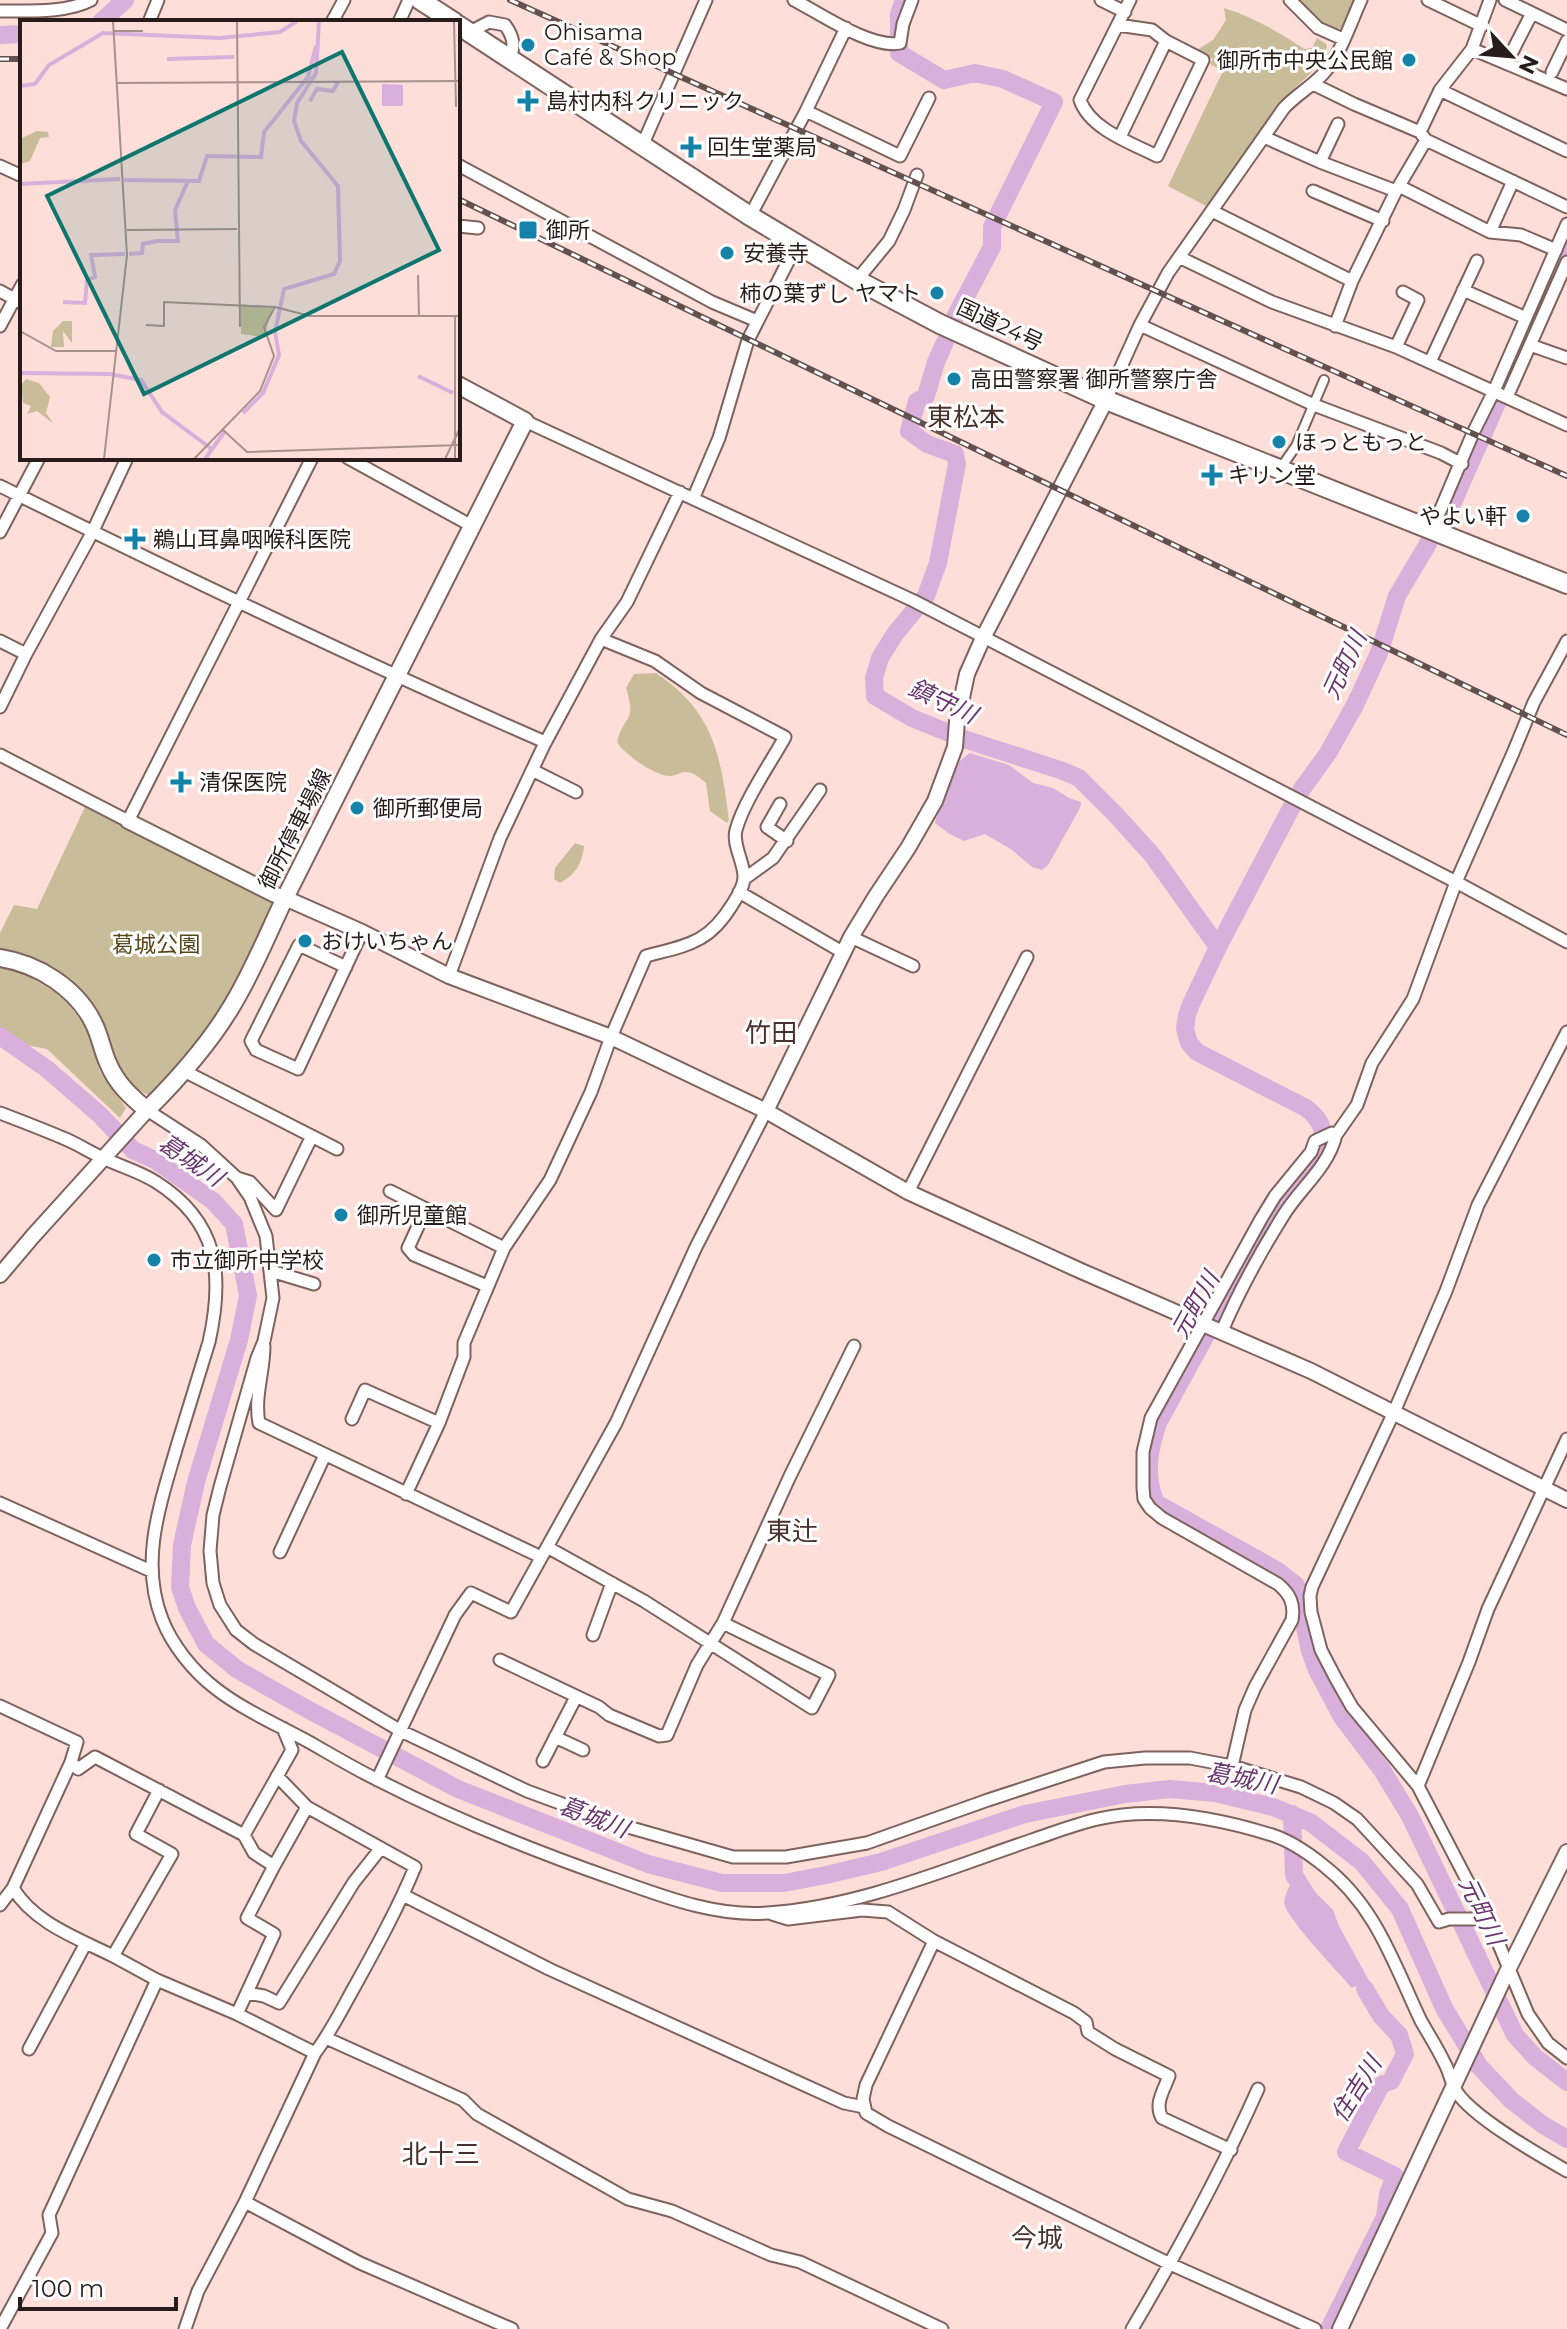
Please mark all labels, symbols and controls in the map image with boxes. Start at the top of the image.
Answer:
north arrow [1471,16,1551,96]
place label: Ohisama Café & Shop [544,19,676,71]
inset map [20,20,460,460]
marker: Ohisama Café & Shop [519,36,537,54]
place label: 御所市中央公民館 [1217,47,1393,74]
marker: 御所市中央公民館 [1400,51,1418,69]
text: N [1512,51,1545,78]
place label: 島村内科クリニック [546,88,744,115]
marker: 島村内科クリニック [517,90,539,112]
place label: 回生堂薬局 [707,134,817,161]
marker: 回生堂薬局 [682,138,700,156]
place label: 御所 [546,217,590,244]
marker: 御所 [517,219,539,241]
place label: 安養寺 [743,240,809,267]
marker: 安養寺 [718,244,736,262]
place label: 柿の葉ずし ヤマト [739,280,921,307]
marker: 柿の葉ずし ヤマト [928,284,946,302]
street label: 国道24号 [952,293,1048,357]
place label: 高田警察署 御所警察庁舎 [970,366,1218,393]
marker: 高田警察署 御所警察庁舎 [945,370,963,388]
district label: 東松本 [927,401,1005,433]
place label: ほっともっと [1295,429,1427,456]
marker: ほっともっと [1270,433,1288,451]
place label: キリン堂 [1228,462,1316,489]
marker: キリン堂 [1203,466,1221,484]
place label: やよい軒 [1419,503,1507,530]
marker: やよい軒 [1514,507,1532,525]
place label: 鵜山耳鼻咽喉科医院 [153,526,351,553]
marker: 鵜山耳鼻咽喉科医院 [124,528,146,550]
water label: 元町川 [1316,624,1374,704]
water label: 鎮守川 [904,673,984,731]
street label: 御所停車場線 [253,764,337,894]
place label: 清保医院 [199,769,287,796]
marker: 清保医院 [170,771,192,793]
place label: 御所郵便局 [373,795,483,822]
marker: 御所郵便局 [348,799,366,817]
place label: おけいちゃん [321,928,453,955]
park label: 葛城公園 [112,931,200,958]
marker: おけいちゃん [296,932,314,950]
district label: 竹田 [745,1017,797,1049]
water label: 葛城川 [153,1128,231,1194]
place label: 御所児童館 [357,1202,467,1229]
marker: 御所児童館 [332,1206,350,1224]
place label: 市立御所中学校 [170,1247,324,1274]
marker: 市立御所中学校 [145,1251,163,1269]
water label: 元町川 [1165,1264,1227,1344]
district label: 東辻 [766,1515,818,1547]
water label: 葛城川 [1204,1757,1283,1800]
water label: 葛城川 [555,1791,636,1845]
water label: 元町川 [1453,1872,1512,1952]
water label: 住吉川 [1325,2048,1389,2127]
district label: 北十三 [402,2138,480,2170]
district label: 今城 [1011,2222,1063,2254]
scale bar [20,2261,176,2311]
text: 100 m [32,2274,104,2303]

